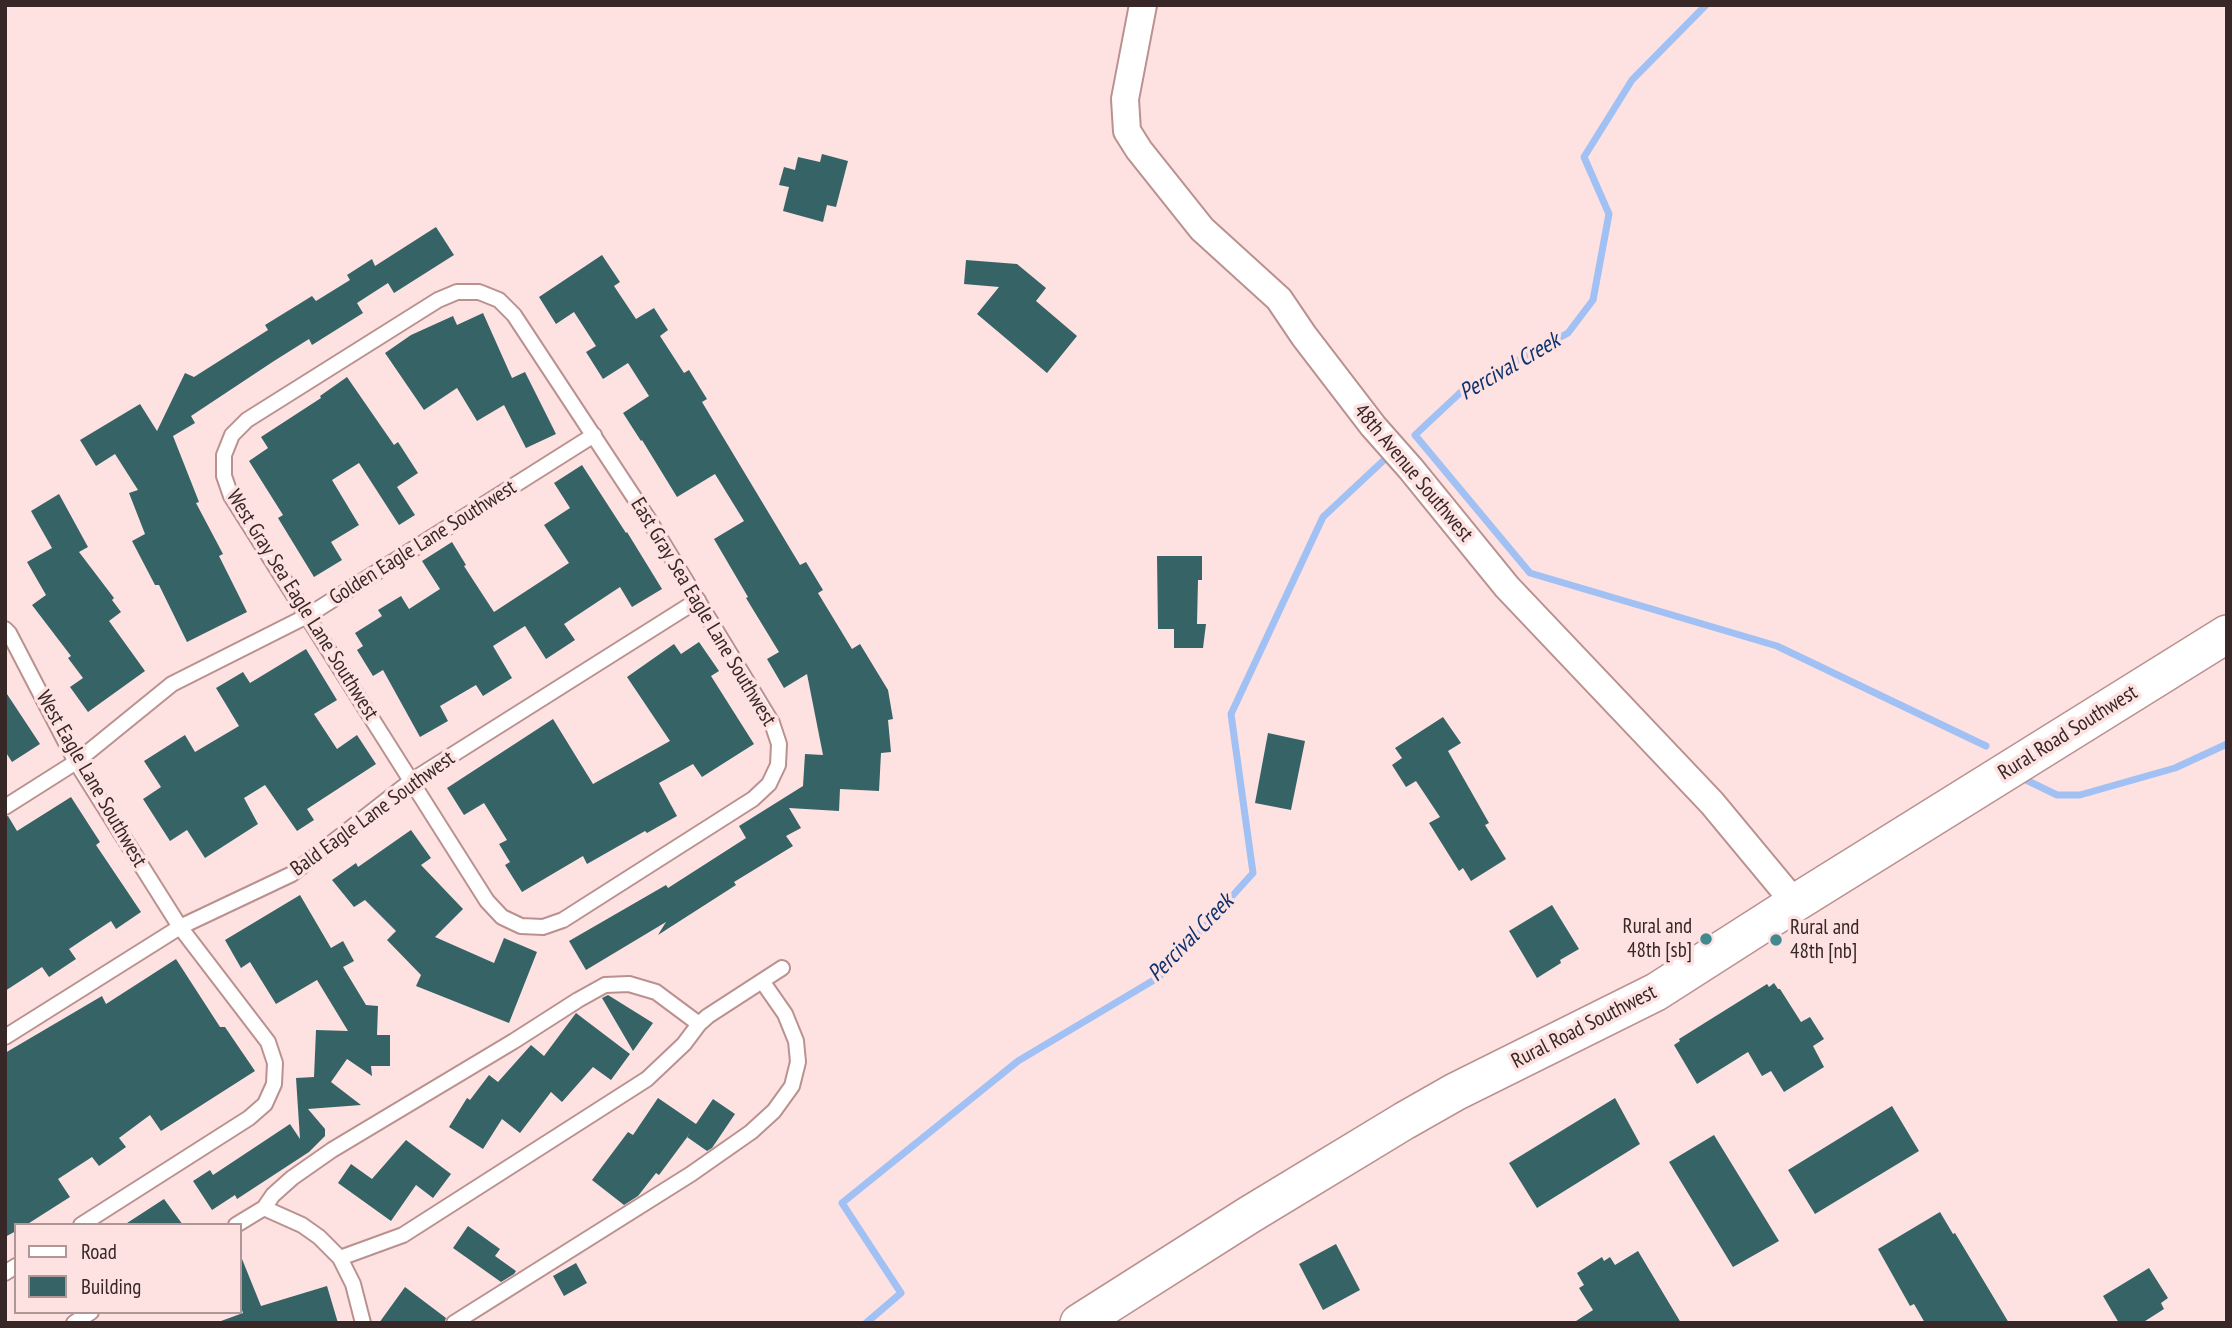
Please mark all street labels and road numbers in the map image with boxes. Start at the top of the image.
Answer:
street label: 48th Avenue Southwest [1348,399,1478,547]
street label: Golden Eagle Lane Southwest [325,475,521,611]
street label: West Gray Sea Eagle Lane Southwest [221,485,383,725]
street label: East Gray Sea Eagle Lane Southwest [625,493,781,731]
street label: Rural Road Southwest [1994,680,2142,786]
street label: West Eagle Lane Southwest [30,687,152,871]
street label: Bald Eagle Lane Southwest [286,746,460,882]
street label: Rural Road Southwest [1507,980,1661,1074]

